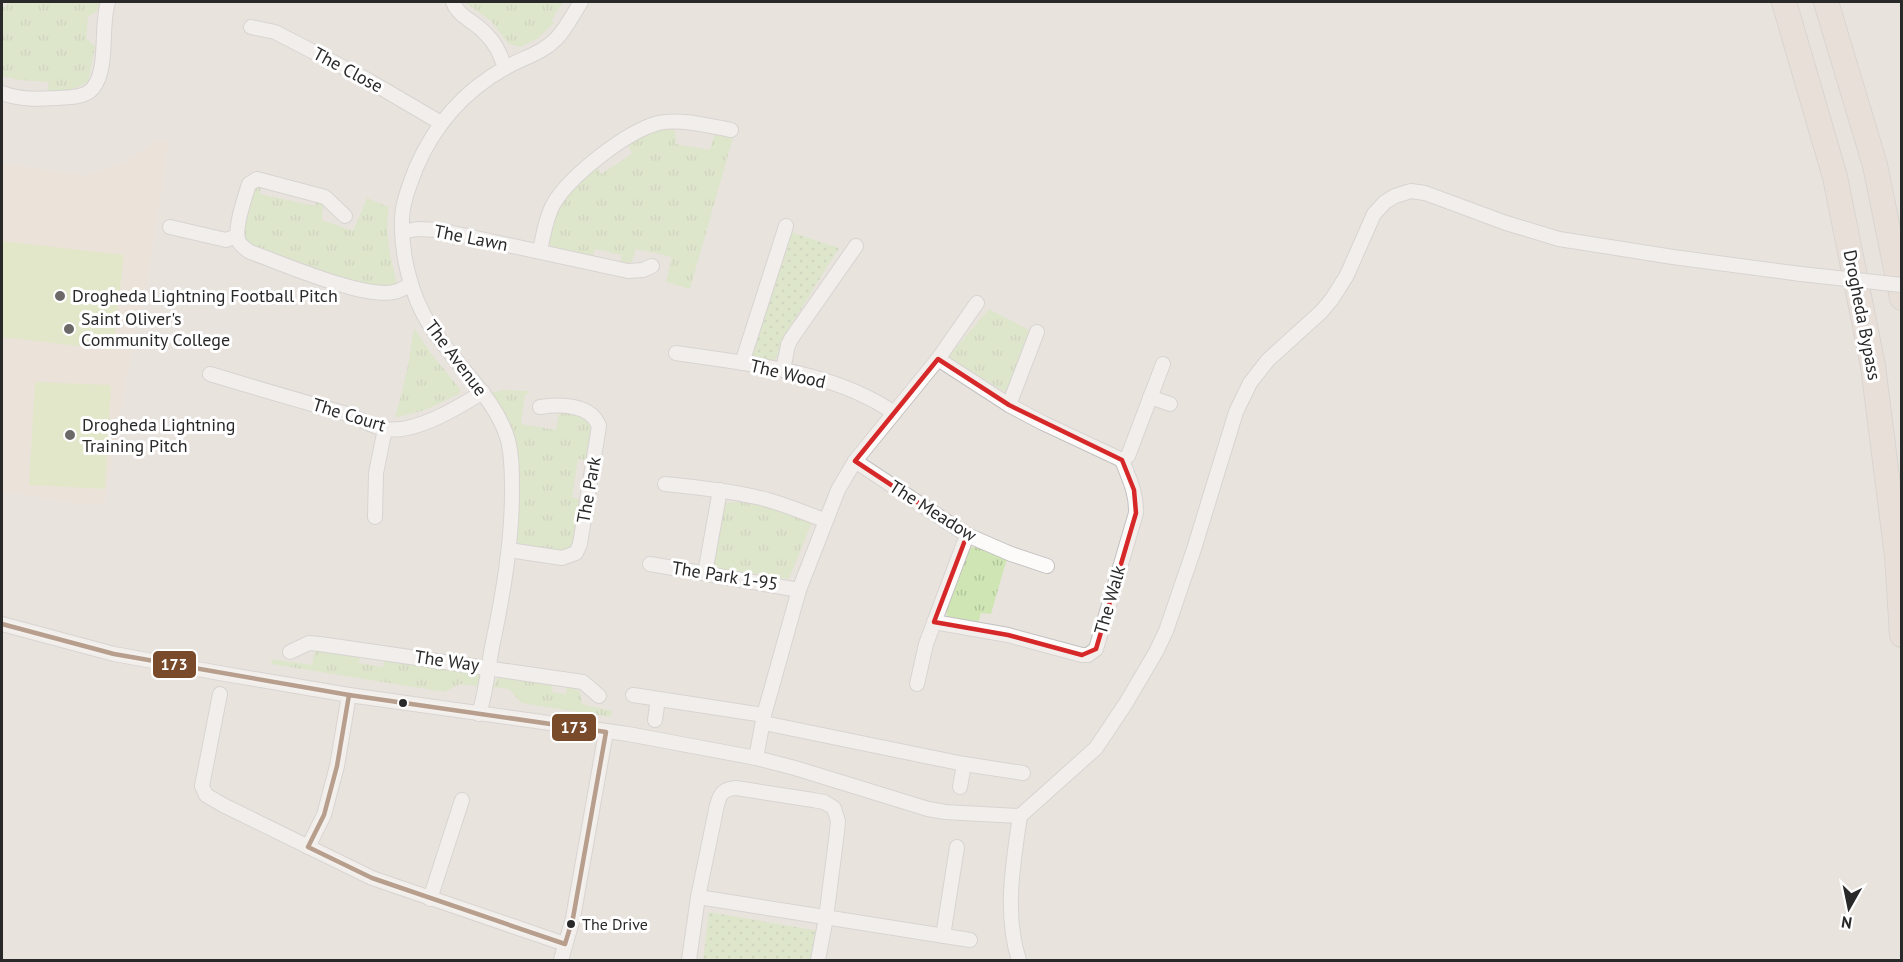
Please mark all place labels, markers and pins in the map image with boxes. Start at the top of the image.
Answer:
place label: Drogheda Lightning Football Pitch [72,284,338,307]
marker: Drogheda Lightning Football Pitch [53,289,67,303]
place label: Saint Oliver's Community College [81,307,230,351]
marker: Saint Oliver's Community College [62,322,76,336]
place label: Drogheda Lightning Training Pitch [82,413,236,457]
marker: Drogheda Lightning Training Pitch [63,428,77,442]
unlabelled marker [397,697,409,709]
place label: The Drive [582,914,648,934]
marker: The Drive [565,918,577,930]

